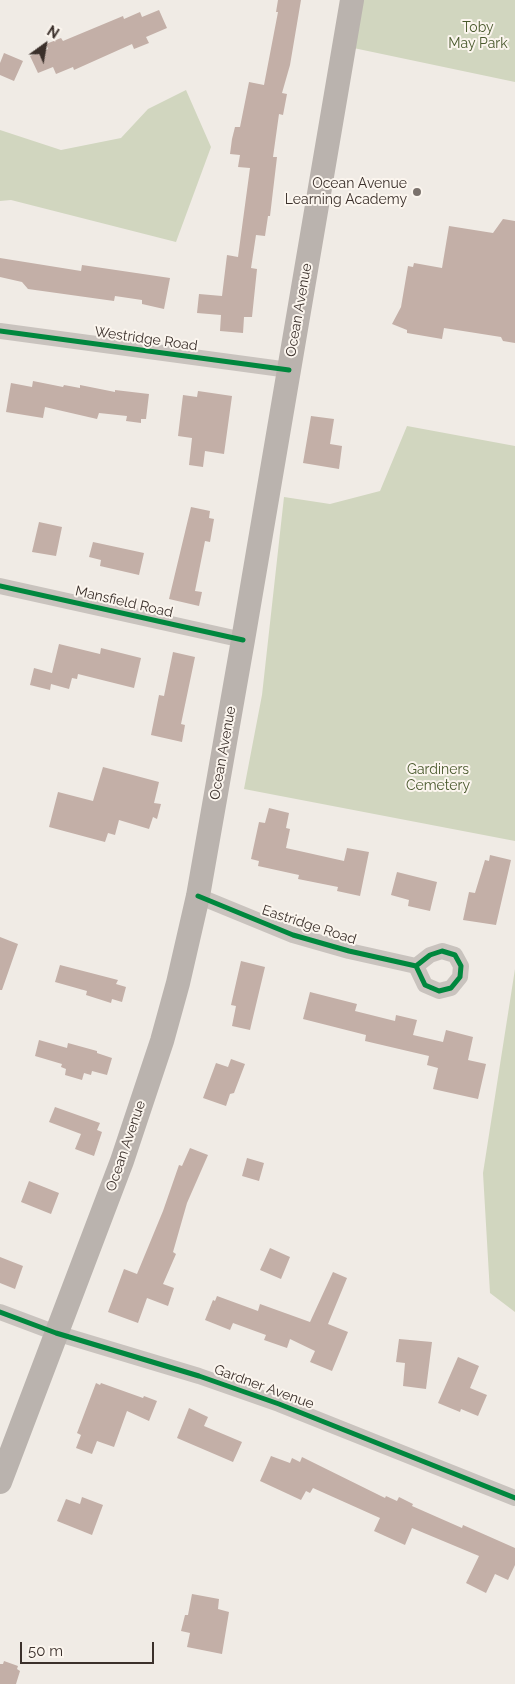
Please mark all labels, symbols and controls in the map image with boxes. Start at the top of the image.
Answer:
north arrow [20,20,70,70]
park label: Toby May Park [448,20,508,52]
text: N [44,23,62,42]
place label: Ocean Avenue Learning Academy [285,176,407,208]
marker: Ocean Avenue Learning Academy [411,186,423,198]
street label: Ocean Avenue [282,262,316,358]
street label: Westridge Road [93,323,199,355]
street label: Mansfield Road [74,583,174,621]
street label: Ocean Avenue [206,705,240,801]
park label: Gardiners Cemetery [406,762,470,794]
street label: Eastridge Road [260,902,358,948]
street label: Ocean Avenue [103,1098,149,1194]
street label: Gardner Avenue [212,1361,316,1413]
scale bar [22,1632,156,1664]
text: 50 m [28,1642,63,1660]

